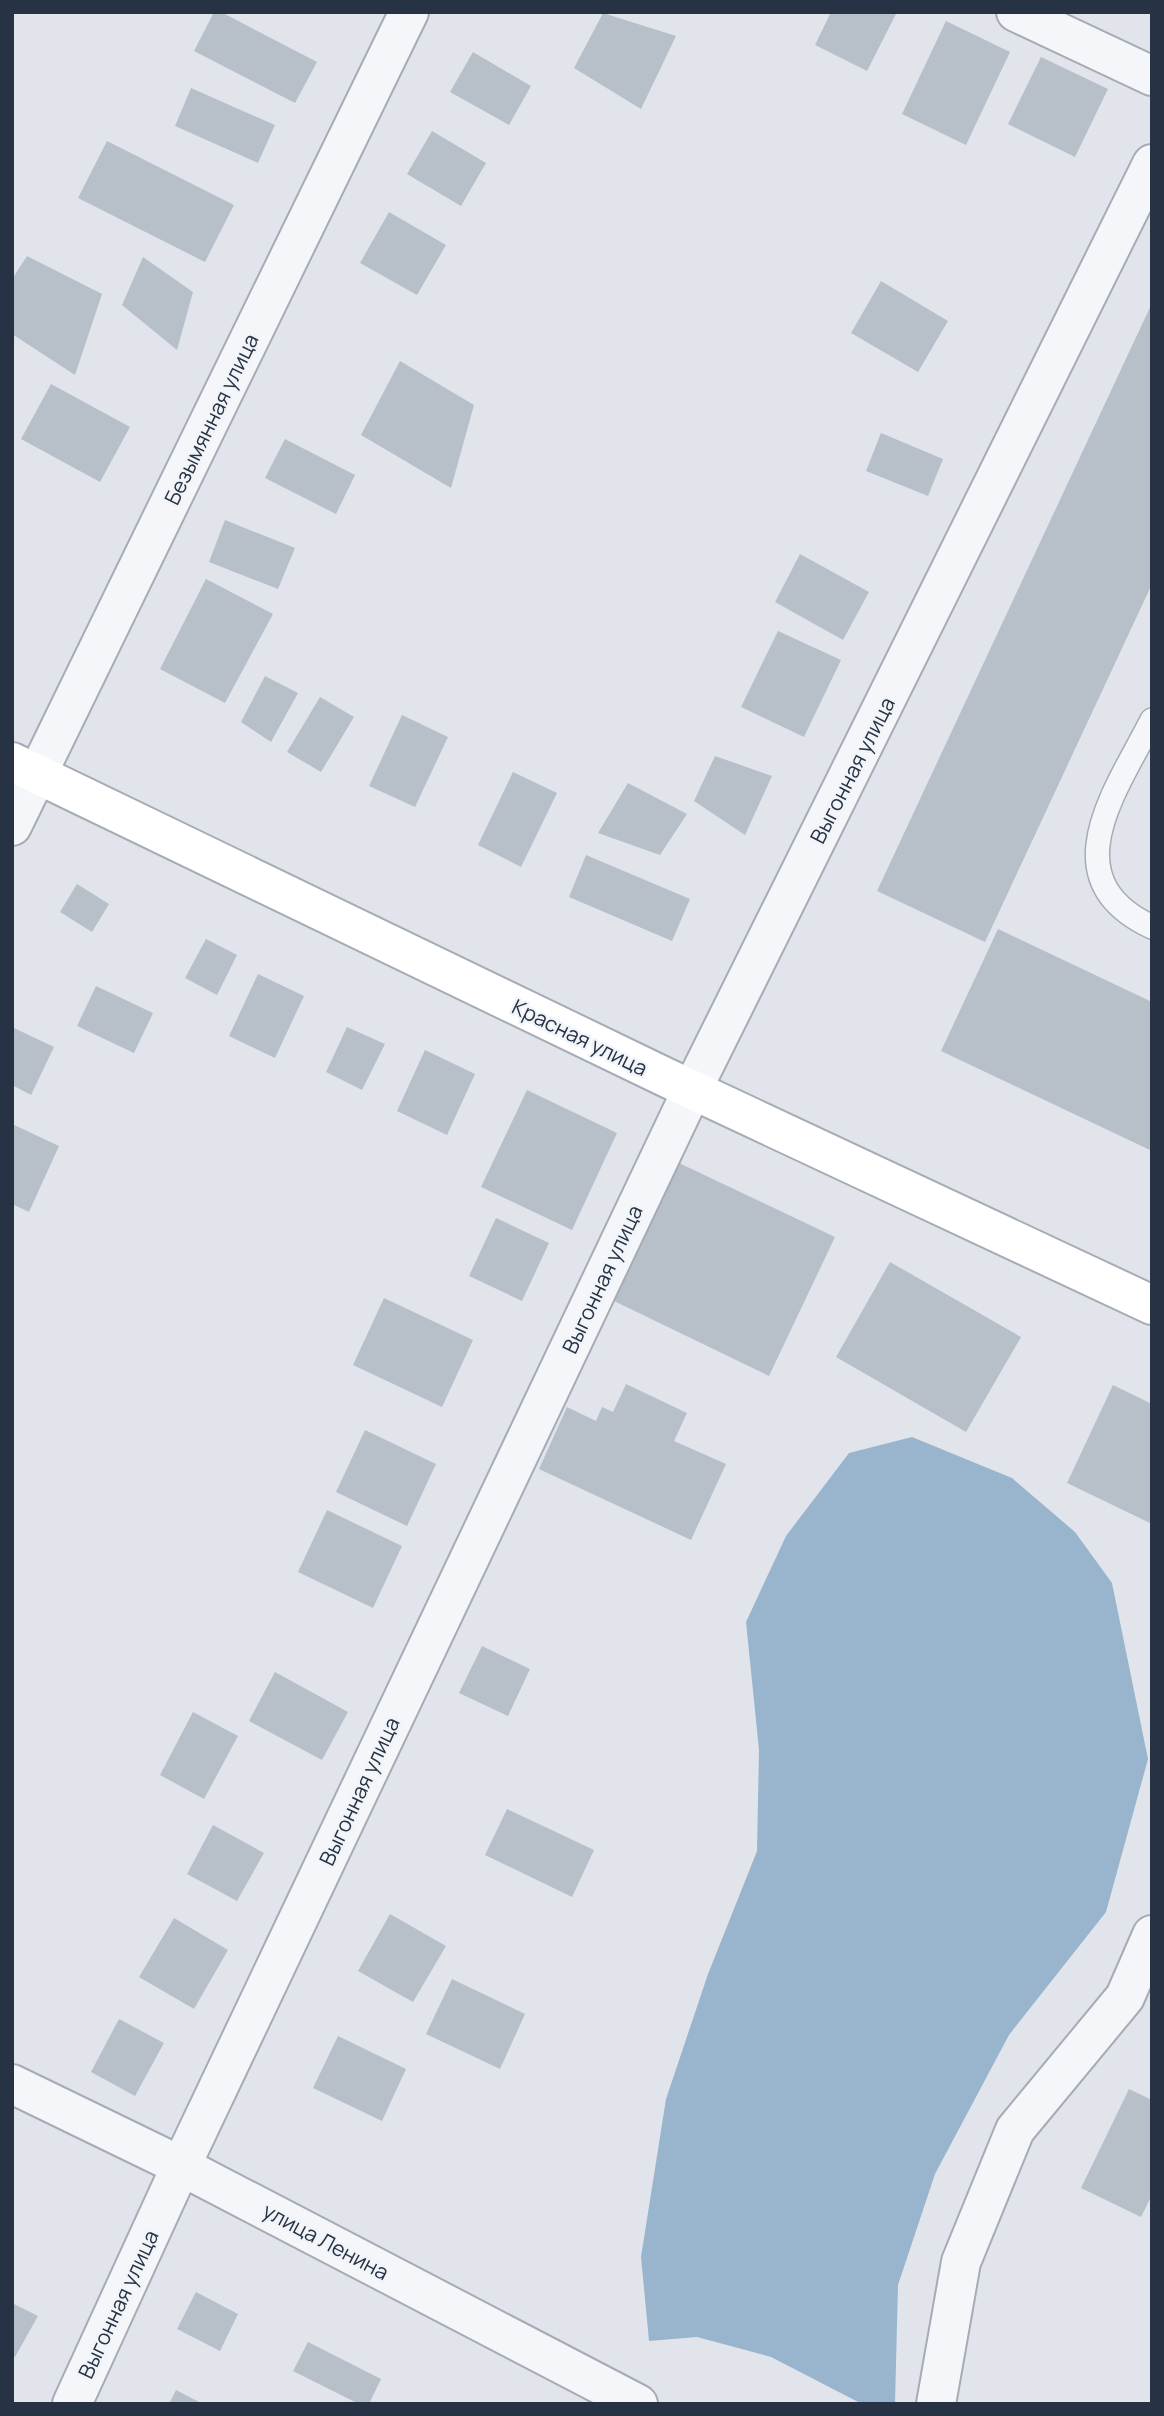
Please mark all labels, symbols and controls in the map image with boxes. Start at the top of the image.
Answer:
street label: Безымянная улица [157,329,265,509]
street label: Выгонная улица [803,692,901,848]
street label: Красная улица [508,992,652,1082]
street label: Выгонная улица [555,1200,649,1358]
street label: Выгонная улица [312,1712,406,1870]
street label: улица Ленина [258,2196,394,2286]
street label: Выгонная улица [71,2225,165,2383]

